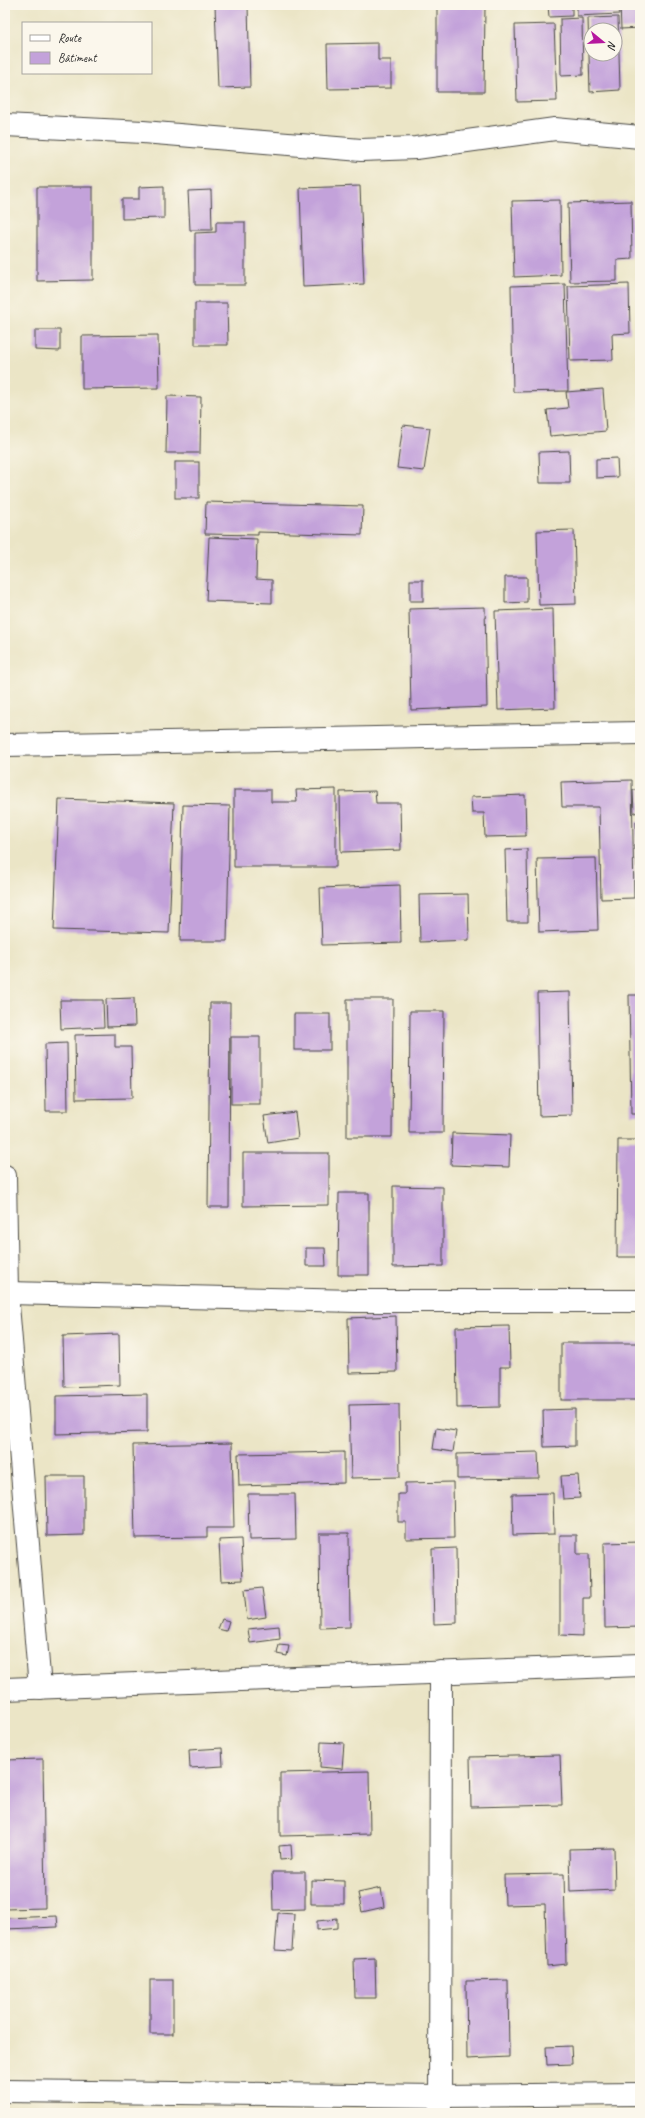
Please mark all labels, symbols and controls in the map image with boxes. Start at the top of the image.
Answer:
legend [22,22,152,74]
north arrow [583,22,623,62]
text: Route [58,30,82,46]
text: N [604,40,620,53]
text: Bâtiment [58,50,97,66]

